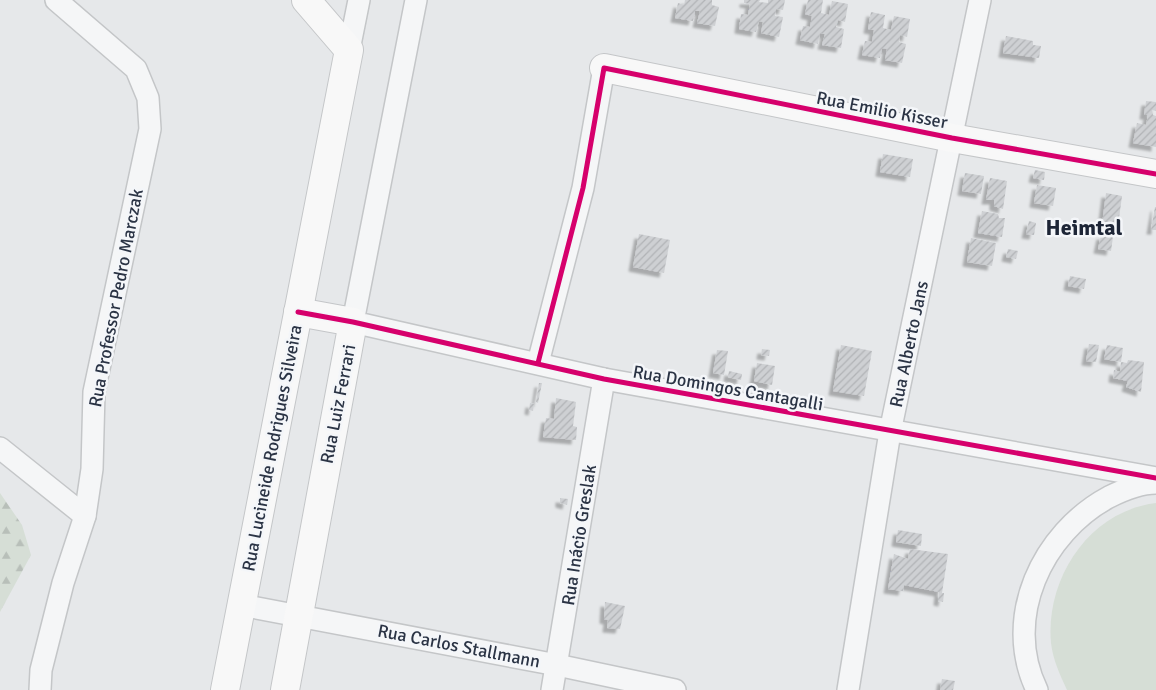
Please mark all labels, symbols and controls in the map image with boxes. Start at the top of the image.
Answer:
street label: Rua Emilio Kisser [815,86,950,134]
street label: Rua Professor Pedro Marczak [84,187,148,409]
district label: Heimtal [1046,214,1123,241]
street label: Rua Alberto Jans [885,279,933,409]
street label: Rua Lucineide Rodrigues Silveira [237,323,307,573]
street label: Rua Luiz Ferrari [316,343,360,465]
street label: Rua Domingos Cantagalli [631,360,825,416]
street label: Rua Inácio Greslak [557,463,601,607]
street label: Rua Carlos Stallmann [376,619,542,673]

